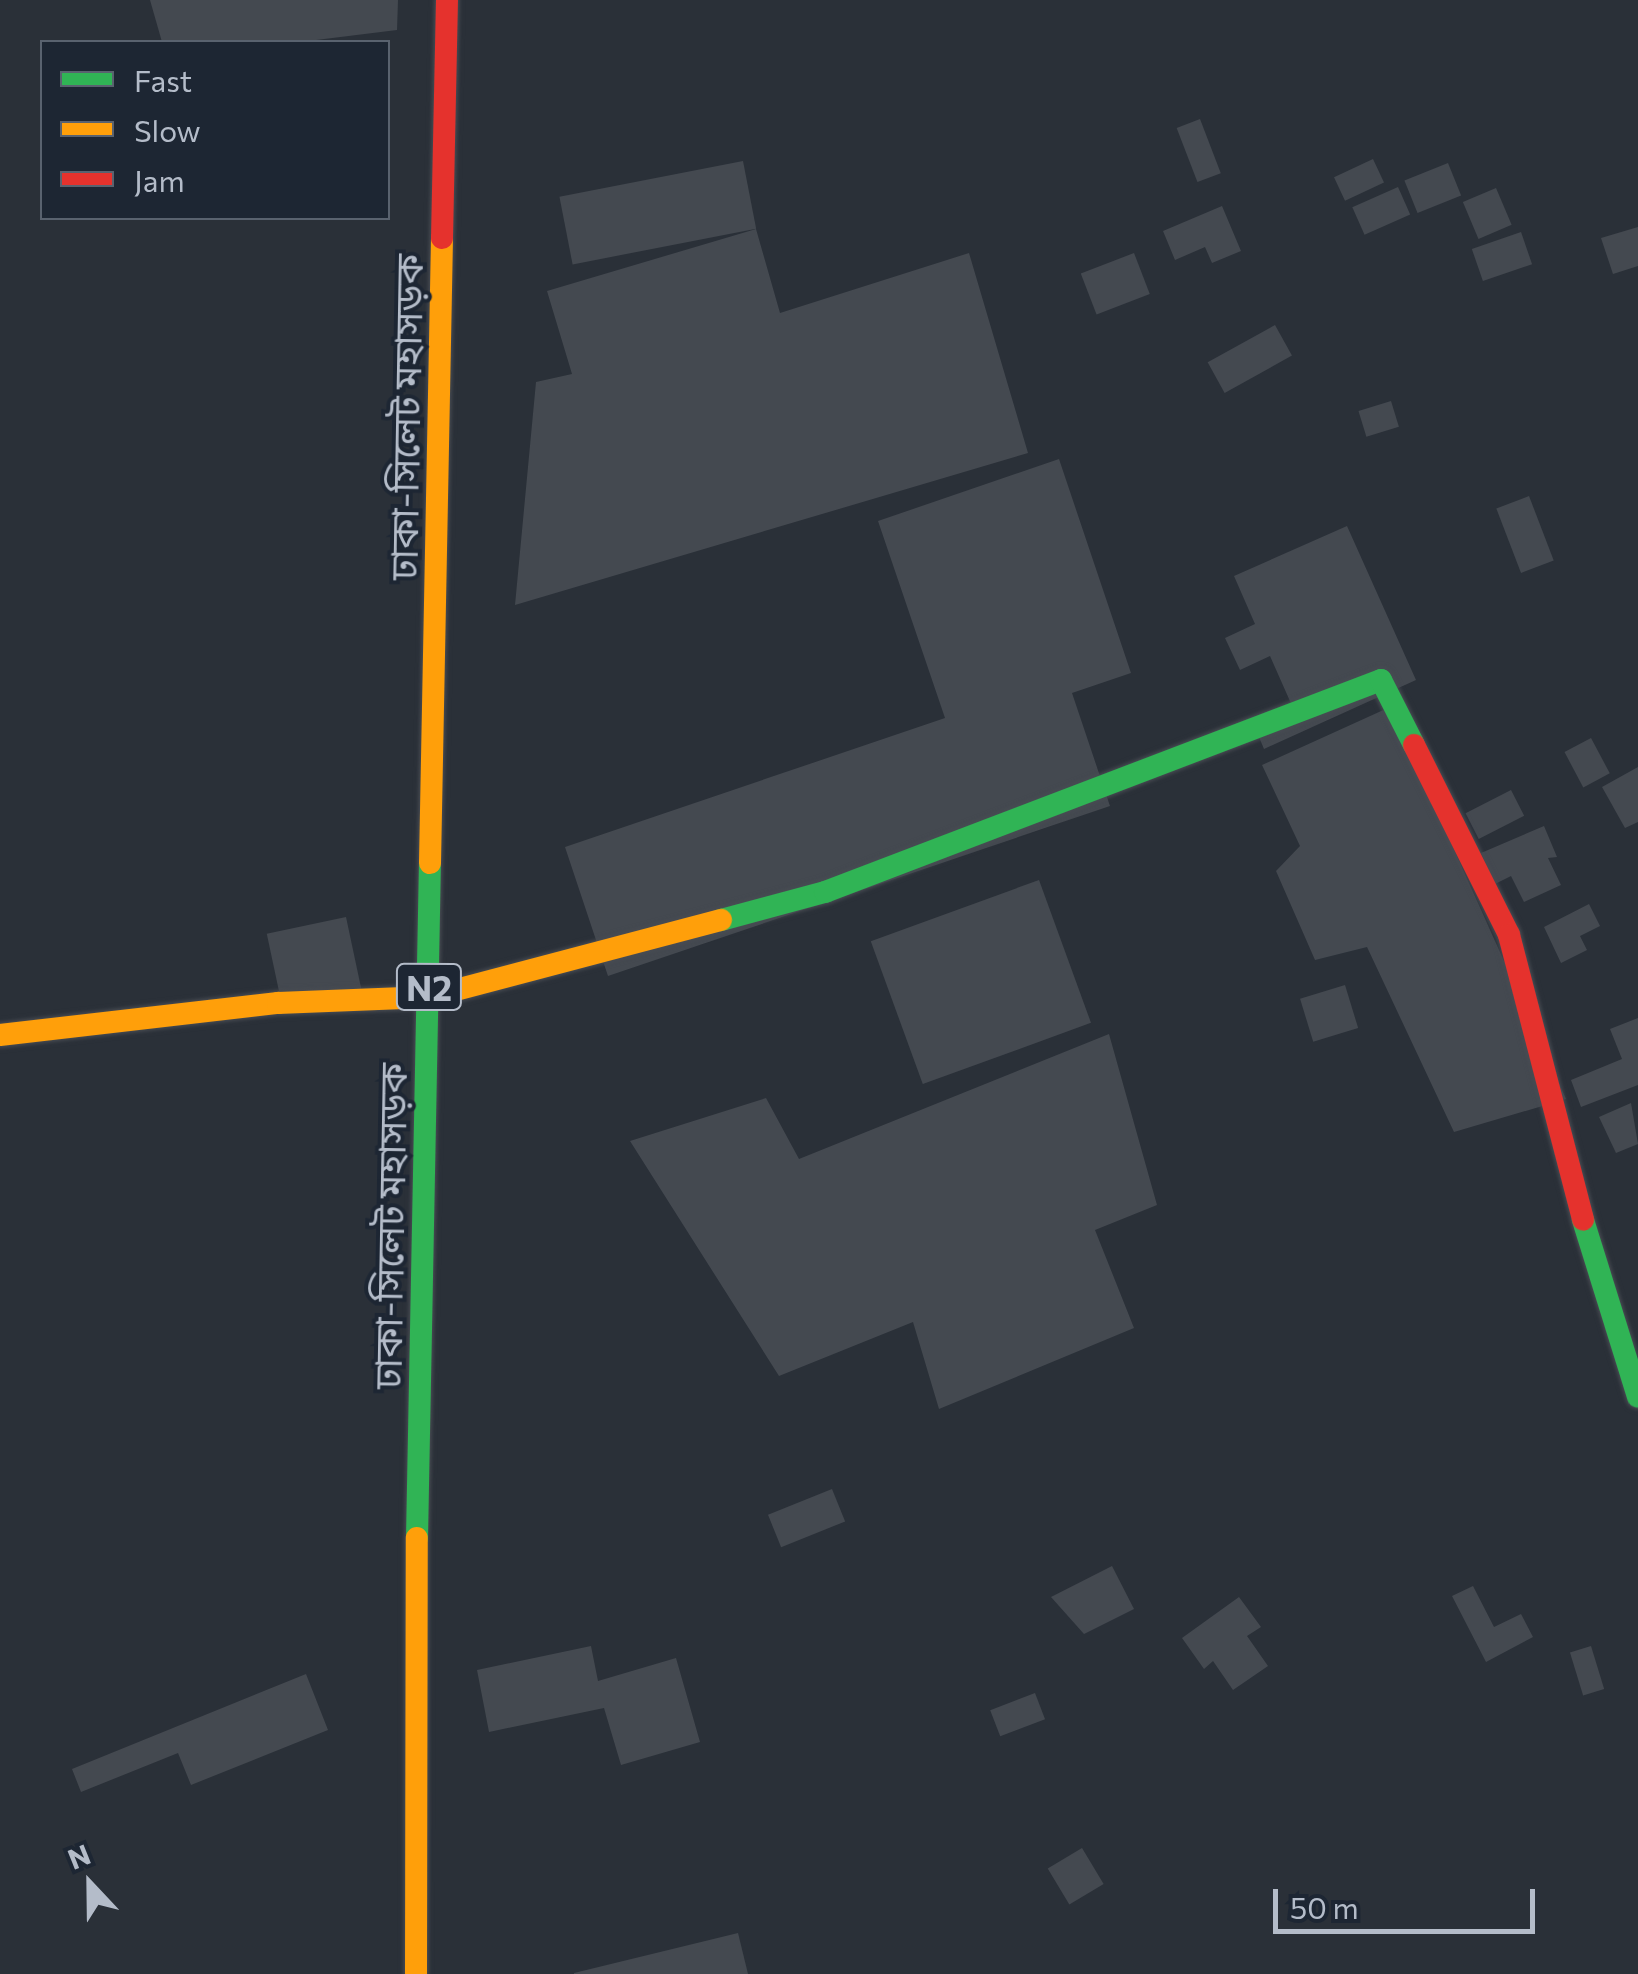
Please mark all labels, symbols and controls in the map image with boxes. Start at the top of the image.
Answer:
legend [40,40,390,220]
text: Fast [134,61,192,98]
text: Slow [134,111,201,148]
text: Jam [134,161,185,198]
street label: ঢাকা-সিলেট মহাসড়ক [379,254,431,580]
road number: N2 [394,957,464,1017]
street label: ঢাকা-সিলেট মহাসড়ক [363,1063,415,1389]
north arrow [40,1834,140,1934]
text: N [63,1836,95,1876]
scale bar [1278,1869,1540,1931]
text: 50 m [1290,1888,1359,1925]

